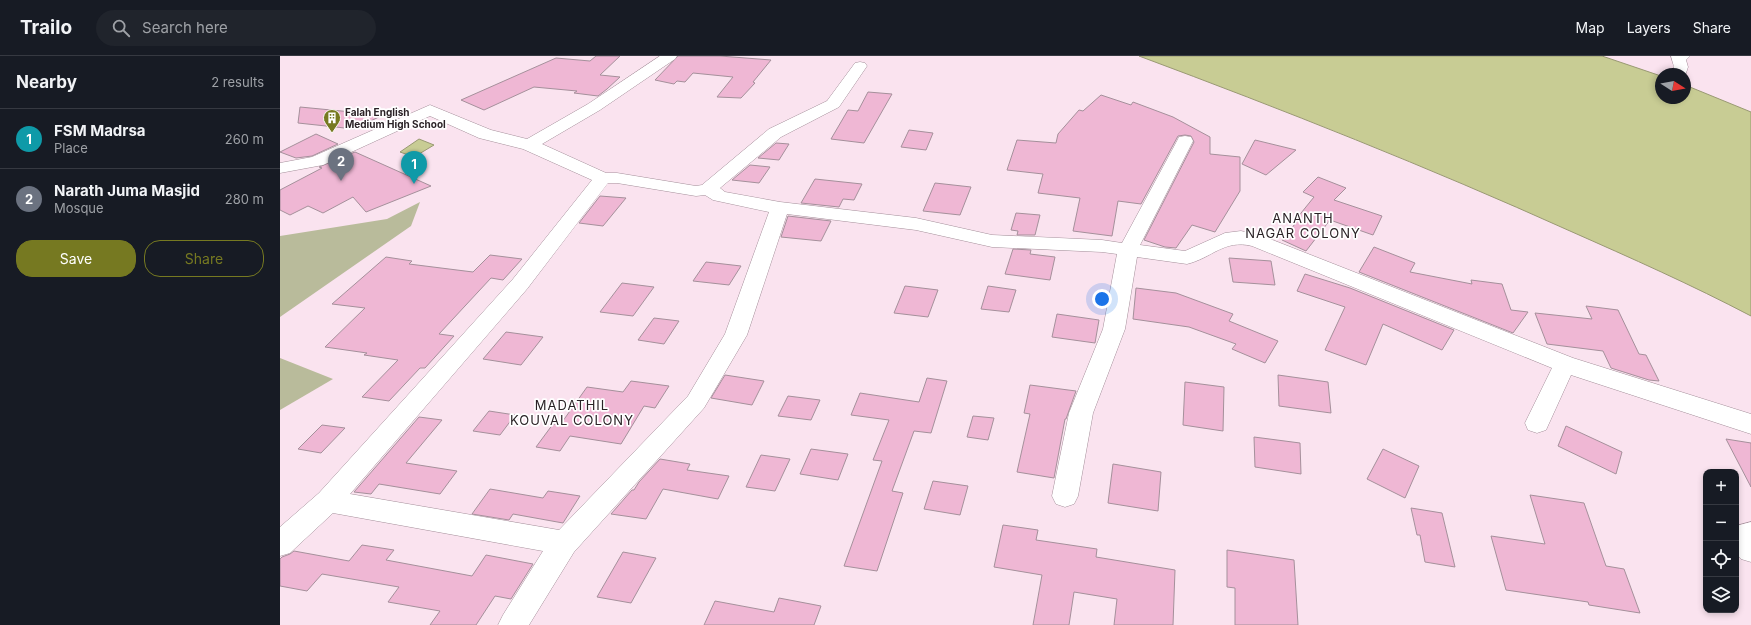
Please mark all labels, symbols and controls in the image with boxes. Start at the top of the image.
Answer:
search box [96,10,376,46]
text: Trailo [20,16,72,39]
icon: search [110,17,132,39]
text: Search here [142,18,228,37]
text: Map [1576,19,1605,36]
text: Layers [1627,19,1671,36]
text: Share [1693,19,1731,36]
north arrow [1655,68,1691,104]
text: Nearby [16,72,77,92]
text: 2 results [211,74,264,90]
place label: Falah English Medium High School [345,106,446,131]
building icon: Falah English Medium High School [322,108,342,133]
text: FSM Madrsa [54,121,146,140]
text: 1 [26,131,32,147]
text: 260 m [225,131,264,147]
text: Place [54,140,88,156]
pin: 2 [328,148,354,181]
pin: 1 [401,151,427,184]
text: Narath Juma Masjid [54,181,200,200]
text: 2 [25,191,33,207]
text: 280 m [225,191,264,207]
text: Mosque [54,200,104,216]
district label: ANANTH NAGAR COLONY [1245,210,1361,241]
button: Save [16,240,136,277]
button: Share [144,240,264,277]
your location [1092,289,1112,309]
district label: MADATHIL KOUVAL COLONY [510,397,634,428]
map controls [1703,469,1739,613]
button: + [1703,469,1739,505]
button: − [1703,505,1739,541]
button: locate [1703,541,1739,577]
button: layers [1703,577,1739,613]

